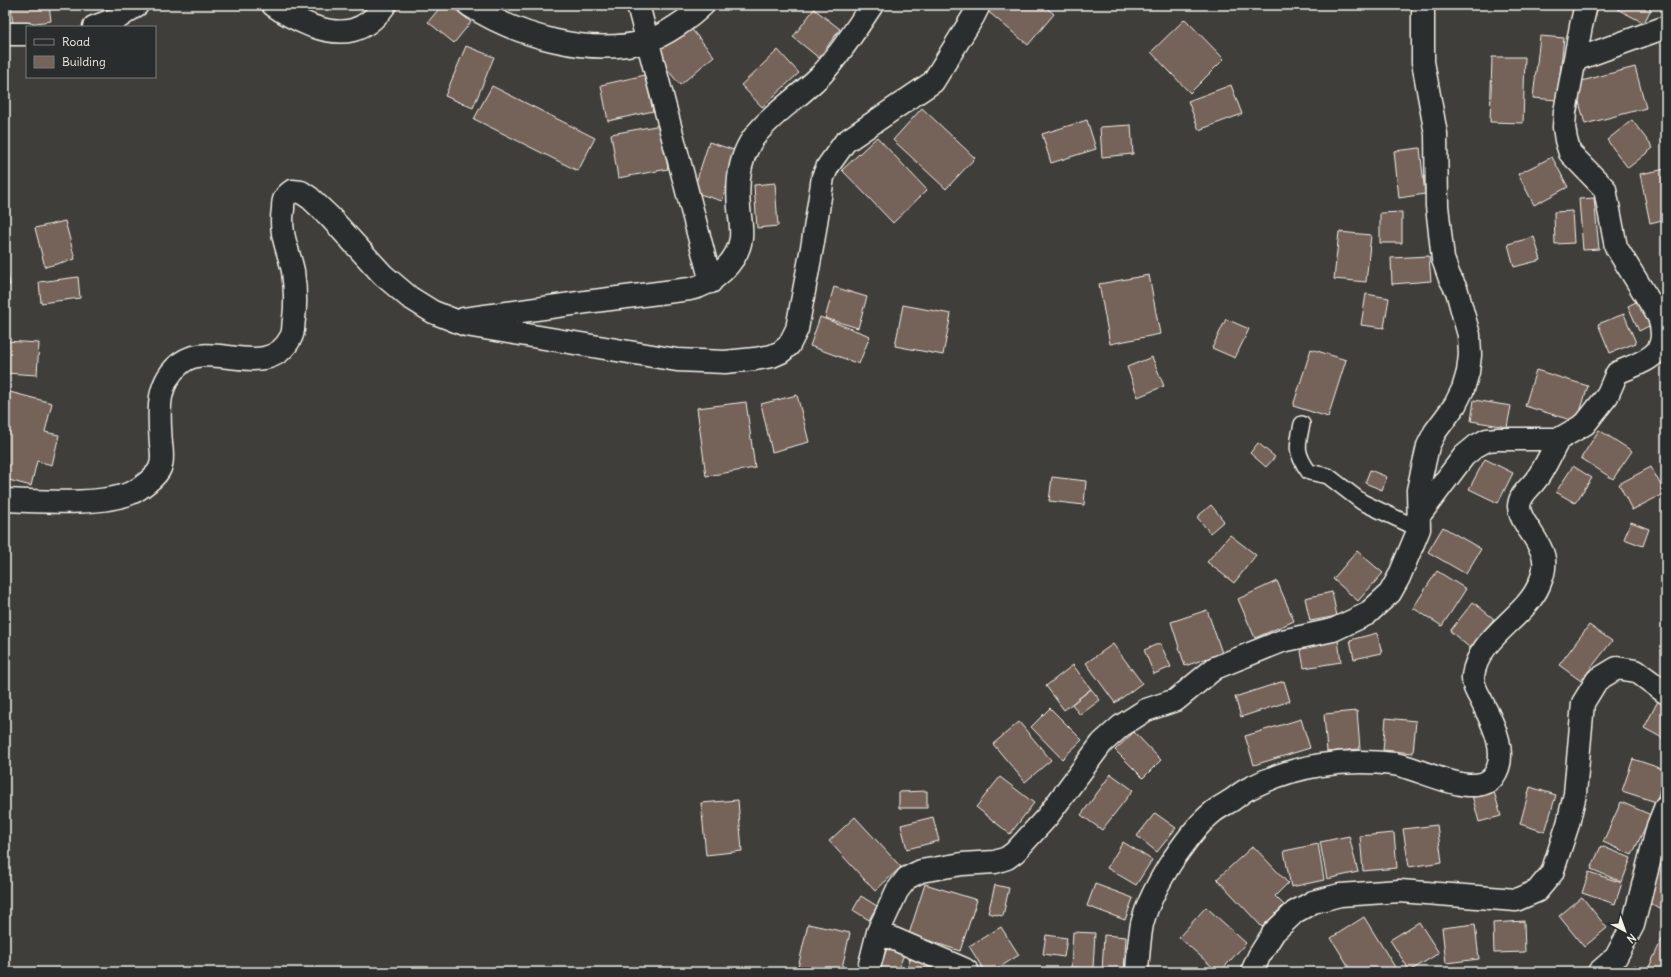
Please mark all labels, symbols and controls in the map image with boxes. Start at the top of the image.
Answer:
legend [26,26,156,78]
text: Road [62,34,90,49]
text: Building [62,54,106,69]
north arrow [1605,911,1645,951]
text: N [1624,931,1639,946]

